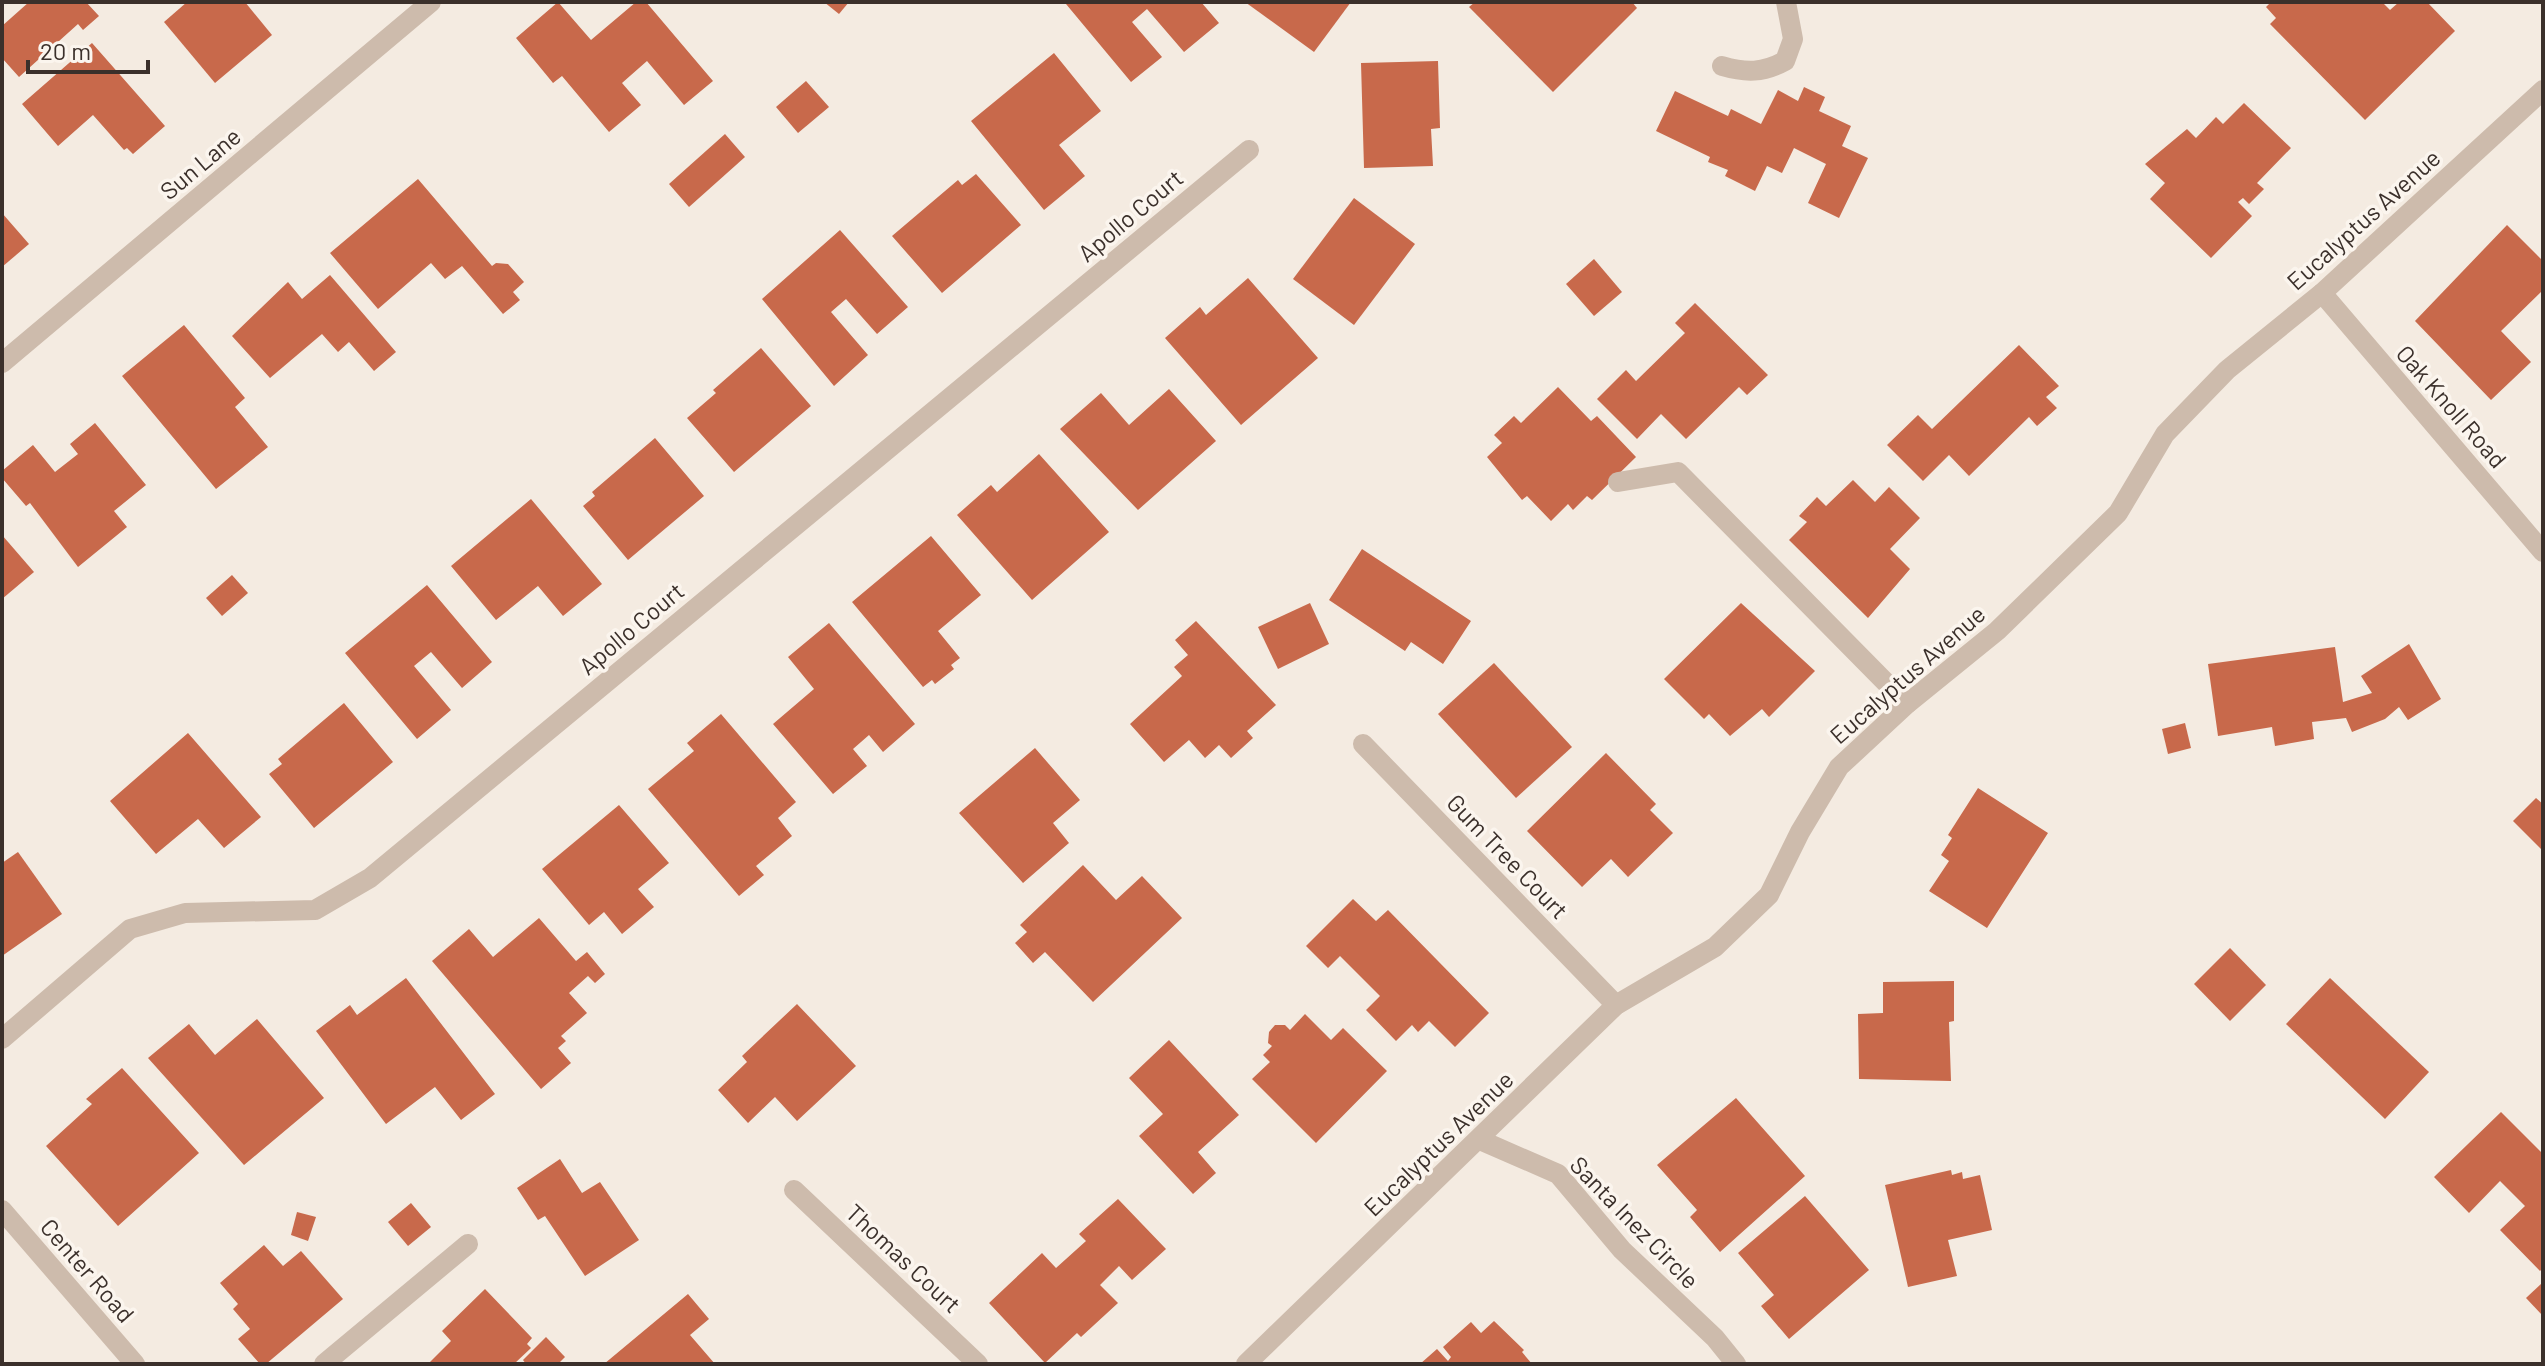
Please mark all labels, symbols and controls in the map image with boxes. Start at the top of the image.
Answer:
scale bar [28,24,148,74]
text: 20 m [40,36,91,65]
street label: Sun Lane [154,121,246,205]
street label: Eucalyptus Avenue [2280,143,2446,295]
street label: Apollo Court [1072,163,1188,267]
street label: Oak Knoll Road [2391,339,2513,473]
street label: Apollo Court [573,576,689,680]
street label: Eucalyptus Avenue [1823,599,1991,749]
street label: Gum Tree Court [1441,788,1575,924]
street label: Eucalyptus Avenue [1357,1064,1519,1222]
street label: Santa Inez Circle [1565,1150,1705,1294]
street label: Thomas Court [841,1198,967,1318]
street label: Center Road [35,1212,141,1328]

